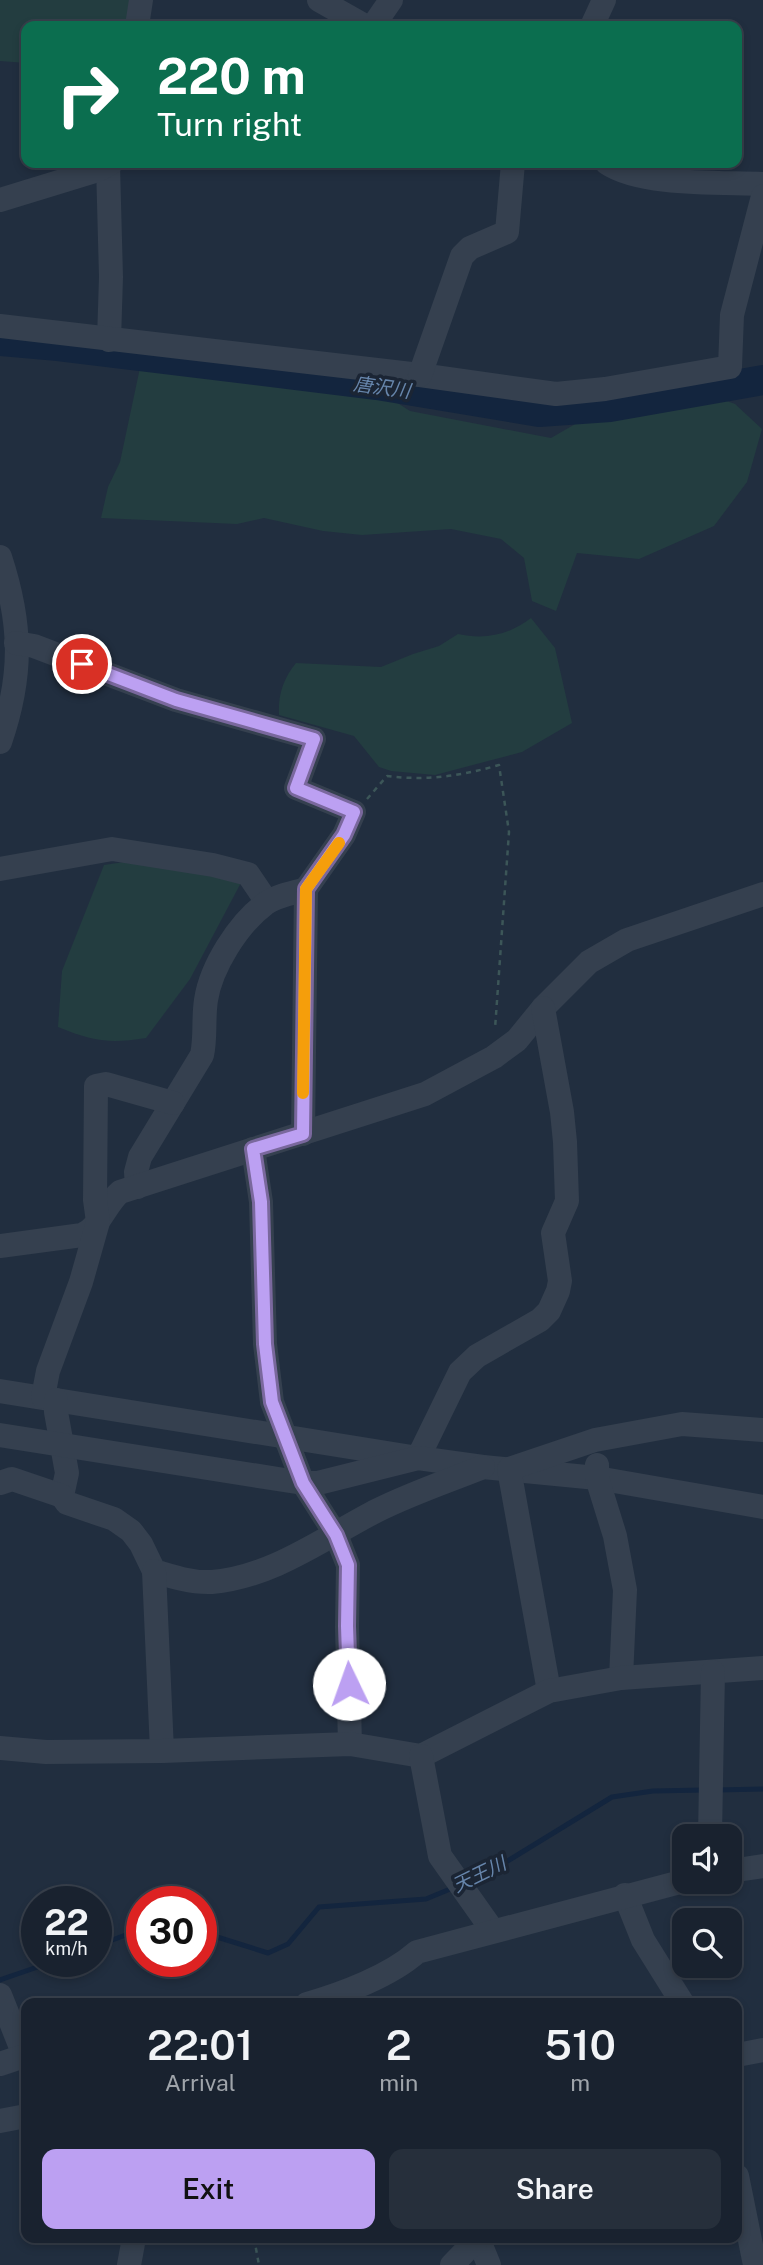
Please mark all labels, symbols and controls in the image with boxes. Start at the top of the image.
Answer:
text: 220 m [157,47,306,105]
icon: right [42,49,133,140]
text: Turn right [157,106,302,143]
water label: 唐沢川 [352,372,414,402]
pin [52,634,112,694]
icon: arrive [63,645,101,683]
position arrow [312,1647,386,1721]
map controls [672,1824,742,1978]
button: sound [672,1824,742,1894]
water label: 天王川 [449,1851,511,1896]
speed limit sign: 30 [126,1886,217,1977]
text: 22 [44,1902,89,1943]
button: search [672,1908,742,1978]
text: km/h [45,1938,88,1959]
text: 22:01 [147,2020,253,2069]
text: 2 [386,2020,412,2069]
text: 510 [544,2020,616,2069]
text: Arrival [165,2069,236,2096]
text: min [379,2069,418,2096]
text: m [570,2069,590,2096]
button: Exit [42,2149,375,2229]
button: Share [389,2149,721,2229]

